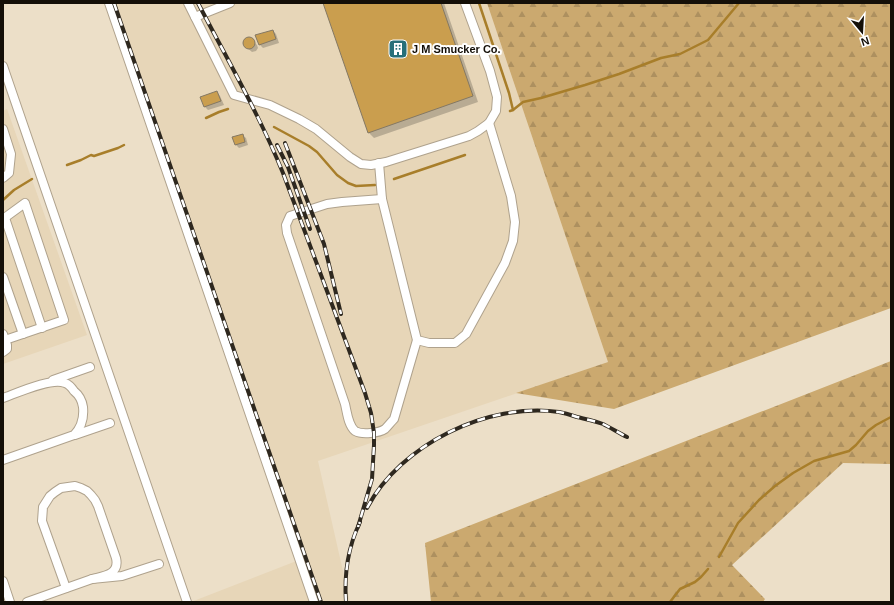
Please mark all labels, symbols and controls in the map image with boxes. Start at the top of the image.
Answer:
north arrow [842,12,882,52]
text: N [859,35,871,48]
building icon: J M Smucker Co. [387,38,409,60]
place label: J M Smucker Co. [412,43,501,55]

